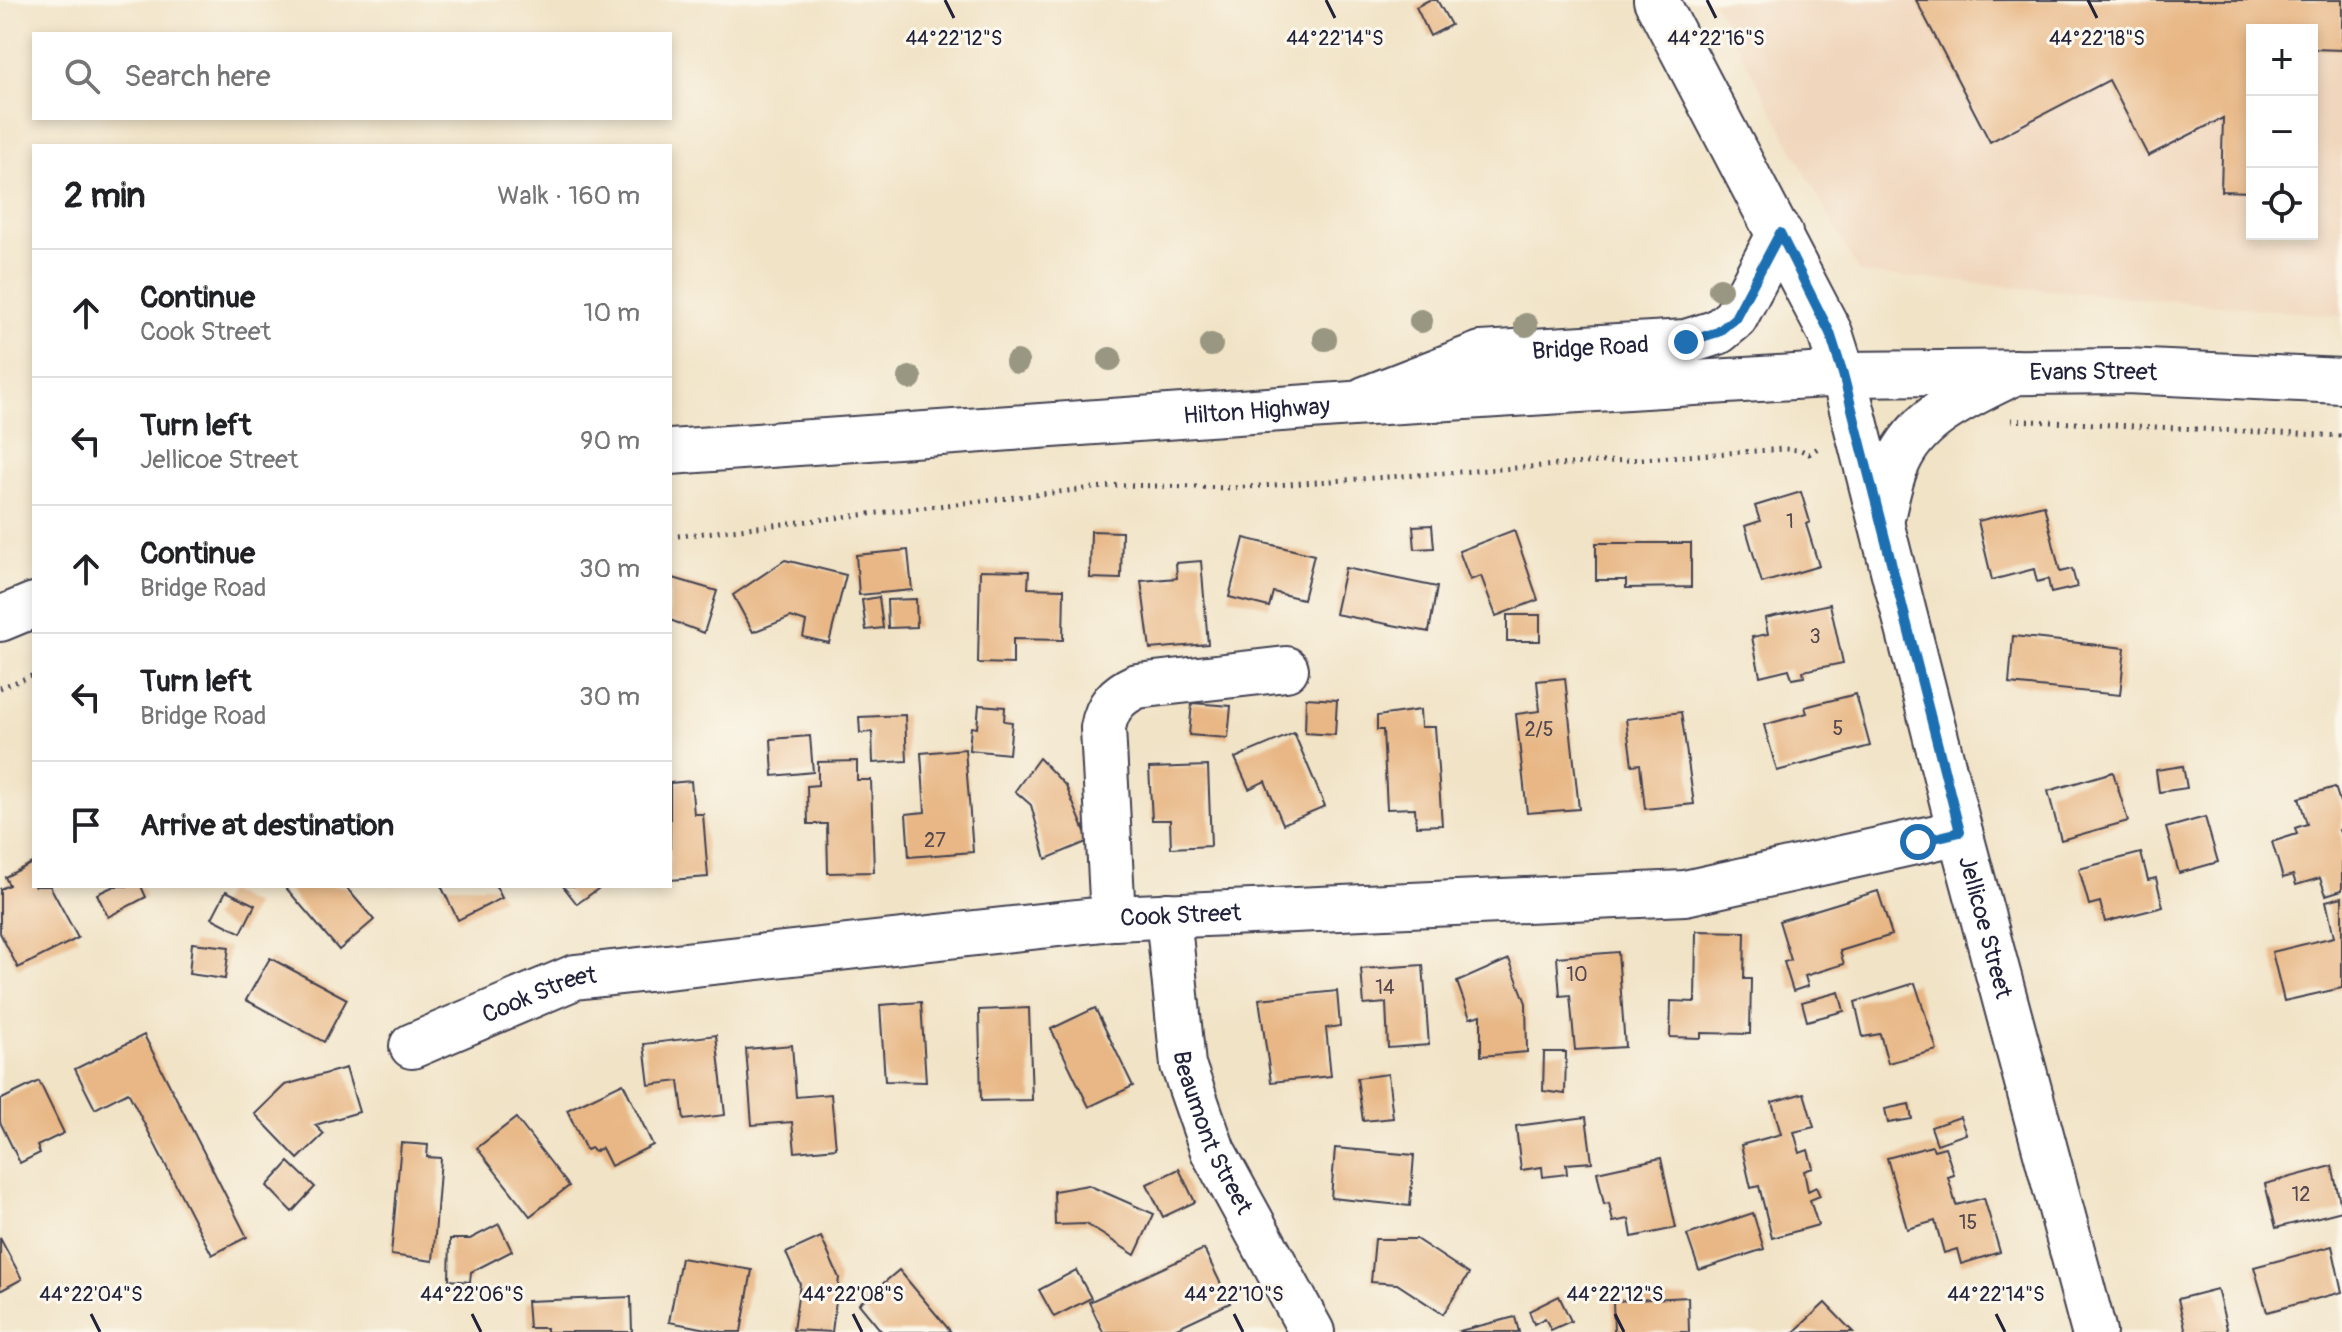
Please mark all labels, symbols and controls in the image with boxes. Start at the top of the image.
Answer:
map controls [2246,24,2318,240]
button: + [2246,24,2318,96]
text: 44°22'12"S [905,26,1003,51]
text: 44°22'14"S [1286,26,1384,51]
text: 44°22'16"S [1667,26,1765,51]
text: 44°22'18"S [2049,26,2145,51]
search box [32,32,672,120]
icon: search [60,54,104,98]
text: Search here [124,58,271,95]
button: − [2246,96,2318,168]
button: locate [2246,168,2318,240]
text: 2 min [64,175,146,218]
text: Walk · 160 m [497,180,640,212]
text: Continue [140,279,255,316]
icon: ahead [64,291,108,335]
text: 10 m [583,297,640,329]
text: Cook Street [140,316,271,348]
route end [1668,324,1704,360]
street label: Bridge Road [1531,330,1650,366]
street label: Evans Street [2029,357,2158,387]
street label: Hilton Highway [1182,392,1331,431]
text: Turn left [140,407,251,444]
icon: left [64,419,108,463]
text: 90 m [580,425,640,457]
text: Jellicoe Street [140,444,298,476]
house number: 1 [1786,509,1794,534]
text: Continue [140,535,255,572]
icon: ahead [64,547,108,591]
text: 30 m [579,553,640,585]
text: Bridge Road [140,572,267,604]
house number: 3 [1809,624,1821,649]
text: Turn left [140,663,251,700]
icon: left [64,675,108,719]
text: 30 m [579,681,640,713]
text: Bridge Road [140,700,267,732]
house number: 5 [1833,716,1843,741]
house number: 2/5 [1524,717,1554,742]
icon: arrive [64,803,108,847]
text: Arrive at destination [140,807,394,844]
route start [1900,824,1936,860]
house number: 27 [924,828,946,853]
street label: Jellicoe Street [1952,853,2018,1002]
street label: Cook Street [1120,898,1242,933]
street label: Cook Street [478,961,598,1030]
house number: 10 [1566,962,1588,987]
house number: 14 [1375,975,1395,1000]
street label: Beaumont Street [1167,1049,1259,1220]
house number: 12 [2292,1182,2311,1207]
house number: 15 [1959,1210,1977,1235]
text: 44°22'04"S [39,1282,143,1307]
text: 44°22'06"S [420,1282,524,1307]
text: 44°22'08"S [802,1282,904,1307]
text: 44°22'10"S [1184,1282,1284,1307]
text: 44°22'12"S [1566,1282,1664,1307]
text: 44°22'14"S [1947,1282,2045,1307]

